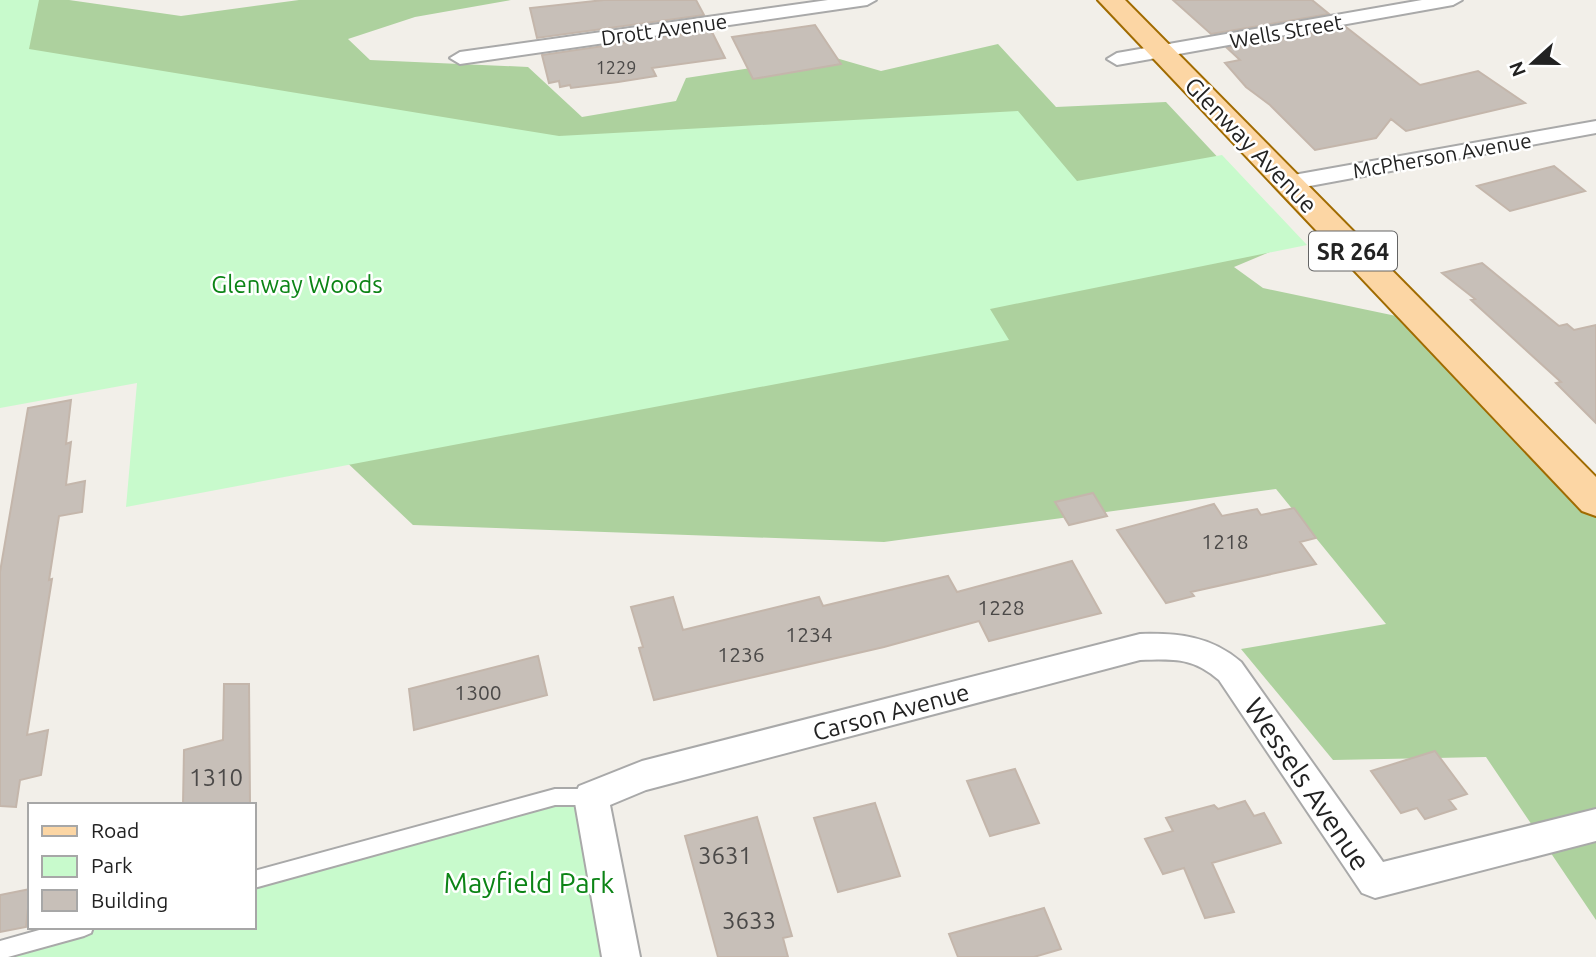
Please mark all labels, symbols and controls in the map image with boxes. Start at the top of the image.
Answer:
street label: Drott Avenue [599,8,729,50]
street label: Wells Street [1228,9,1344,53]
north arrow [1498,28,1568,98]
house number: 1229 [596,57,636,77]
text: N [1504,59,1530,80]
street label: Glenway Avenue [1179,72,1323,218]
street label: McPherson Avenue [1351,127,1533,183]
road number: SR 264 [1309,232,1397,270]
park label: Glenway Woods [211,271,383,298]
house number: 1218 [1201,529,1249,553]
house number: 1228 [977,595,1025,619]
house number: 1234 [785,622,833,646]
house number: 1236 [717,642,765,666]
street label: Carson Avenue [810,678,972,746]
house number: 1300 [454,680,502,704]
street label: Wessels Avenue [1239,692,1377,876]
house number: 1310 [189,764,243,791]
legend [28,803,256,929]
text: Road [91,818,139,842]
house number: 3631 [698,842,752,869]
text: Park [91,853,133,877]
park label: Mayfield Park [444,867,614,898]
text: Building [91,888,168,912]
house number: 3633 [722,907,776,934]

